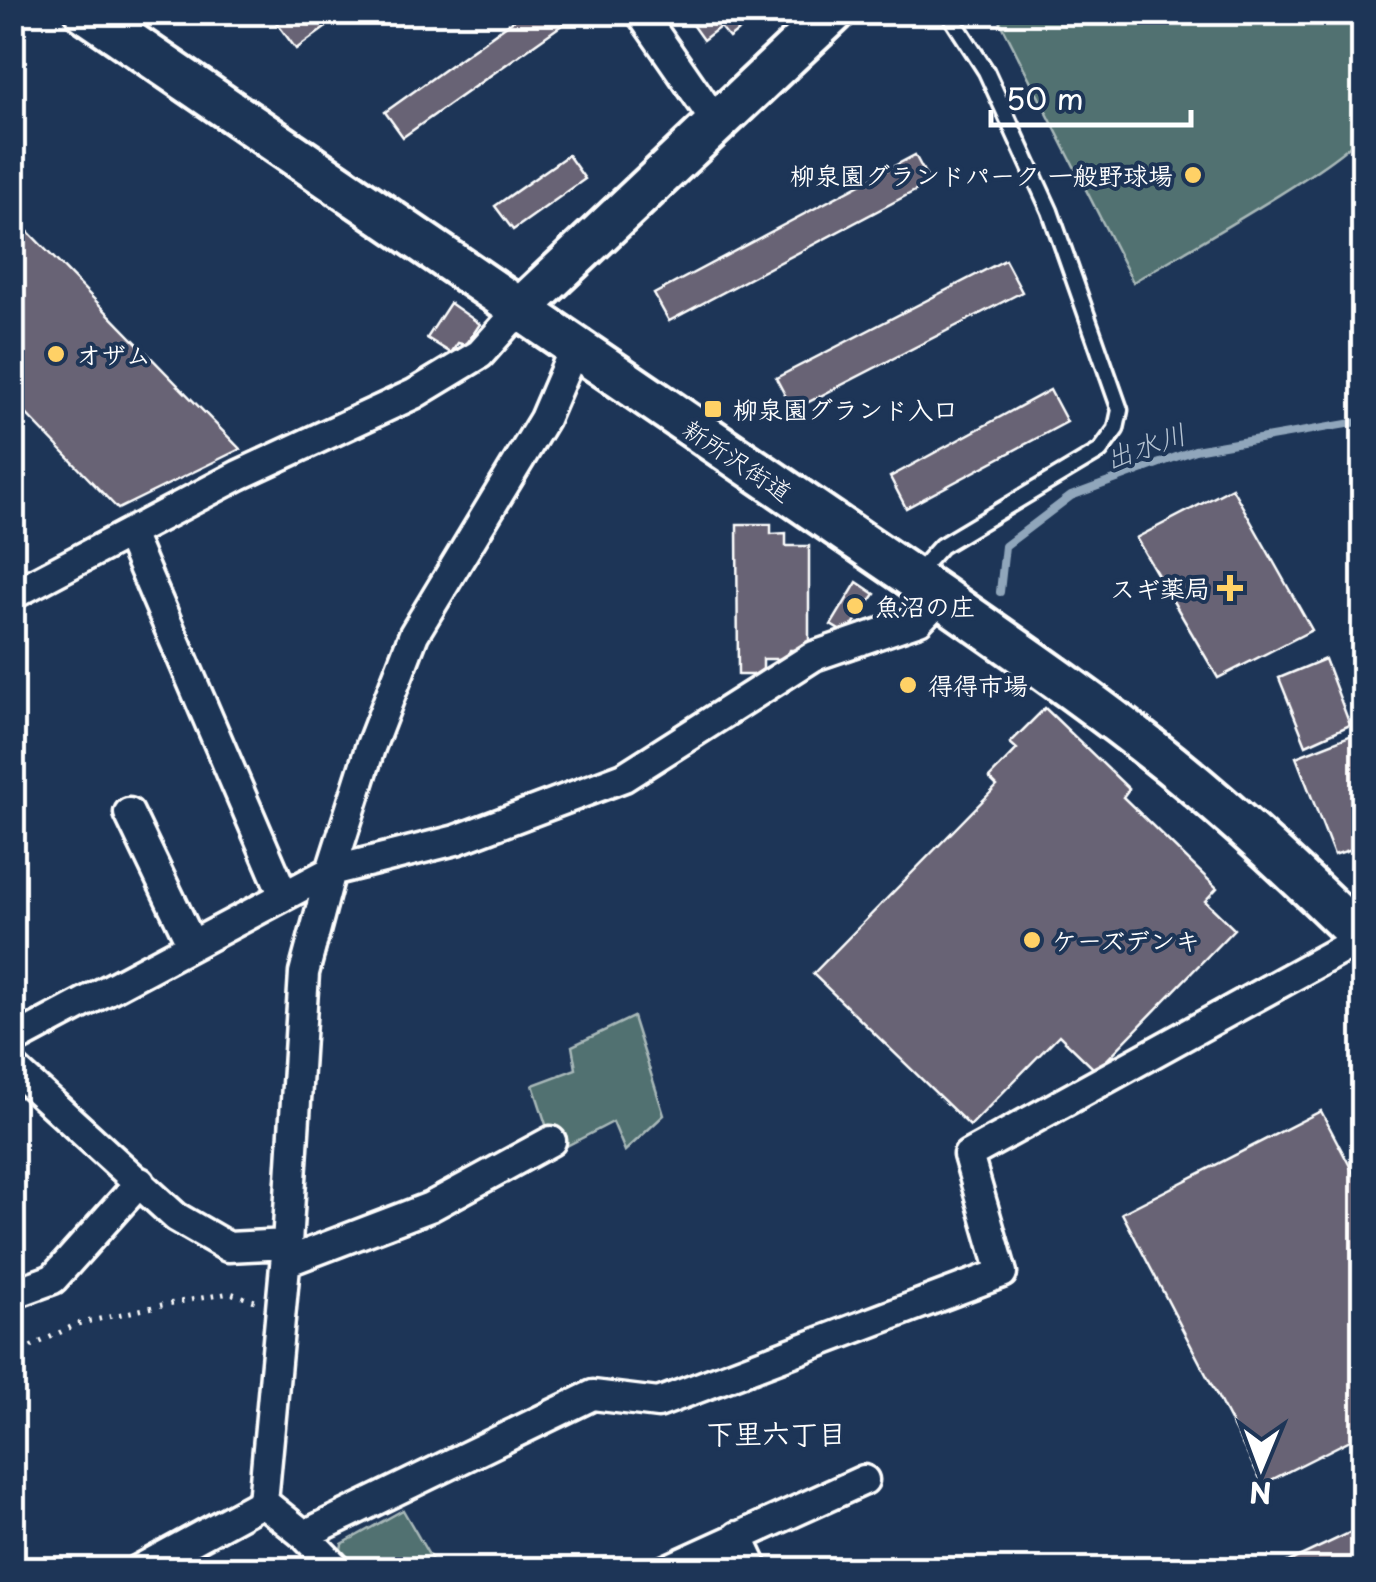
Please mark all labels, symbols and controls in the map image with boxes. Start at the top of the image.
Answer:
scale bar [991,65,1191,127]
text: 50 m [1006,75,1084,120]
place label: 柳泉園グランドパーク 一般野球場 [790,156,1173,194]
marker: 柳泉園グランドパーク 一般野球場 [1182,164,1204,186]
place label: オザム [76,335,151,373]
marker: オザム [45,343,67,365]
place label: 柳泉園グランド入口 [733,390,958,428]
marker: 柳泉園グランド入口 [702,398,724,420]
street label: 新所沢街道 [676,409,800,511]
water label: 出水川 [1098,411,1192,479]
place label: スギ薬局 [1110,569,1210,607]
marker: スギ薬局 [1219,577,1241,599]
place label: 魚沼の庄 [875,587,975,625]
marker: 魚沼の庄 [844,595,866,617]
place label: 得得市場 [928,666,1028,704]
marker: 得得市場 [897,674,919,696]
place label: ケーズデンキ [1052,921,1200,959]
marker: ケーズデンキ [1021,929,1043,951]
district label: 下里六丁目 [706,1411,846,1454]
north arrow [1211,1417,1311,1517]
text: N [1249,1472,1272,1515]

